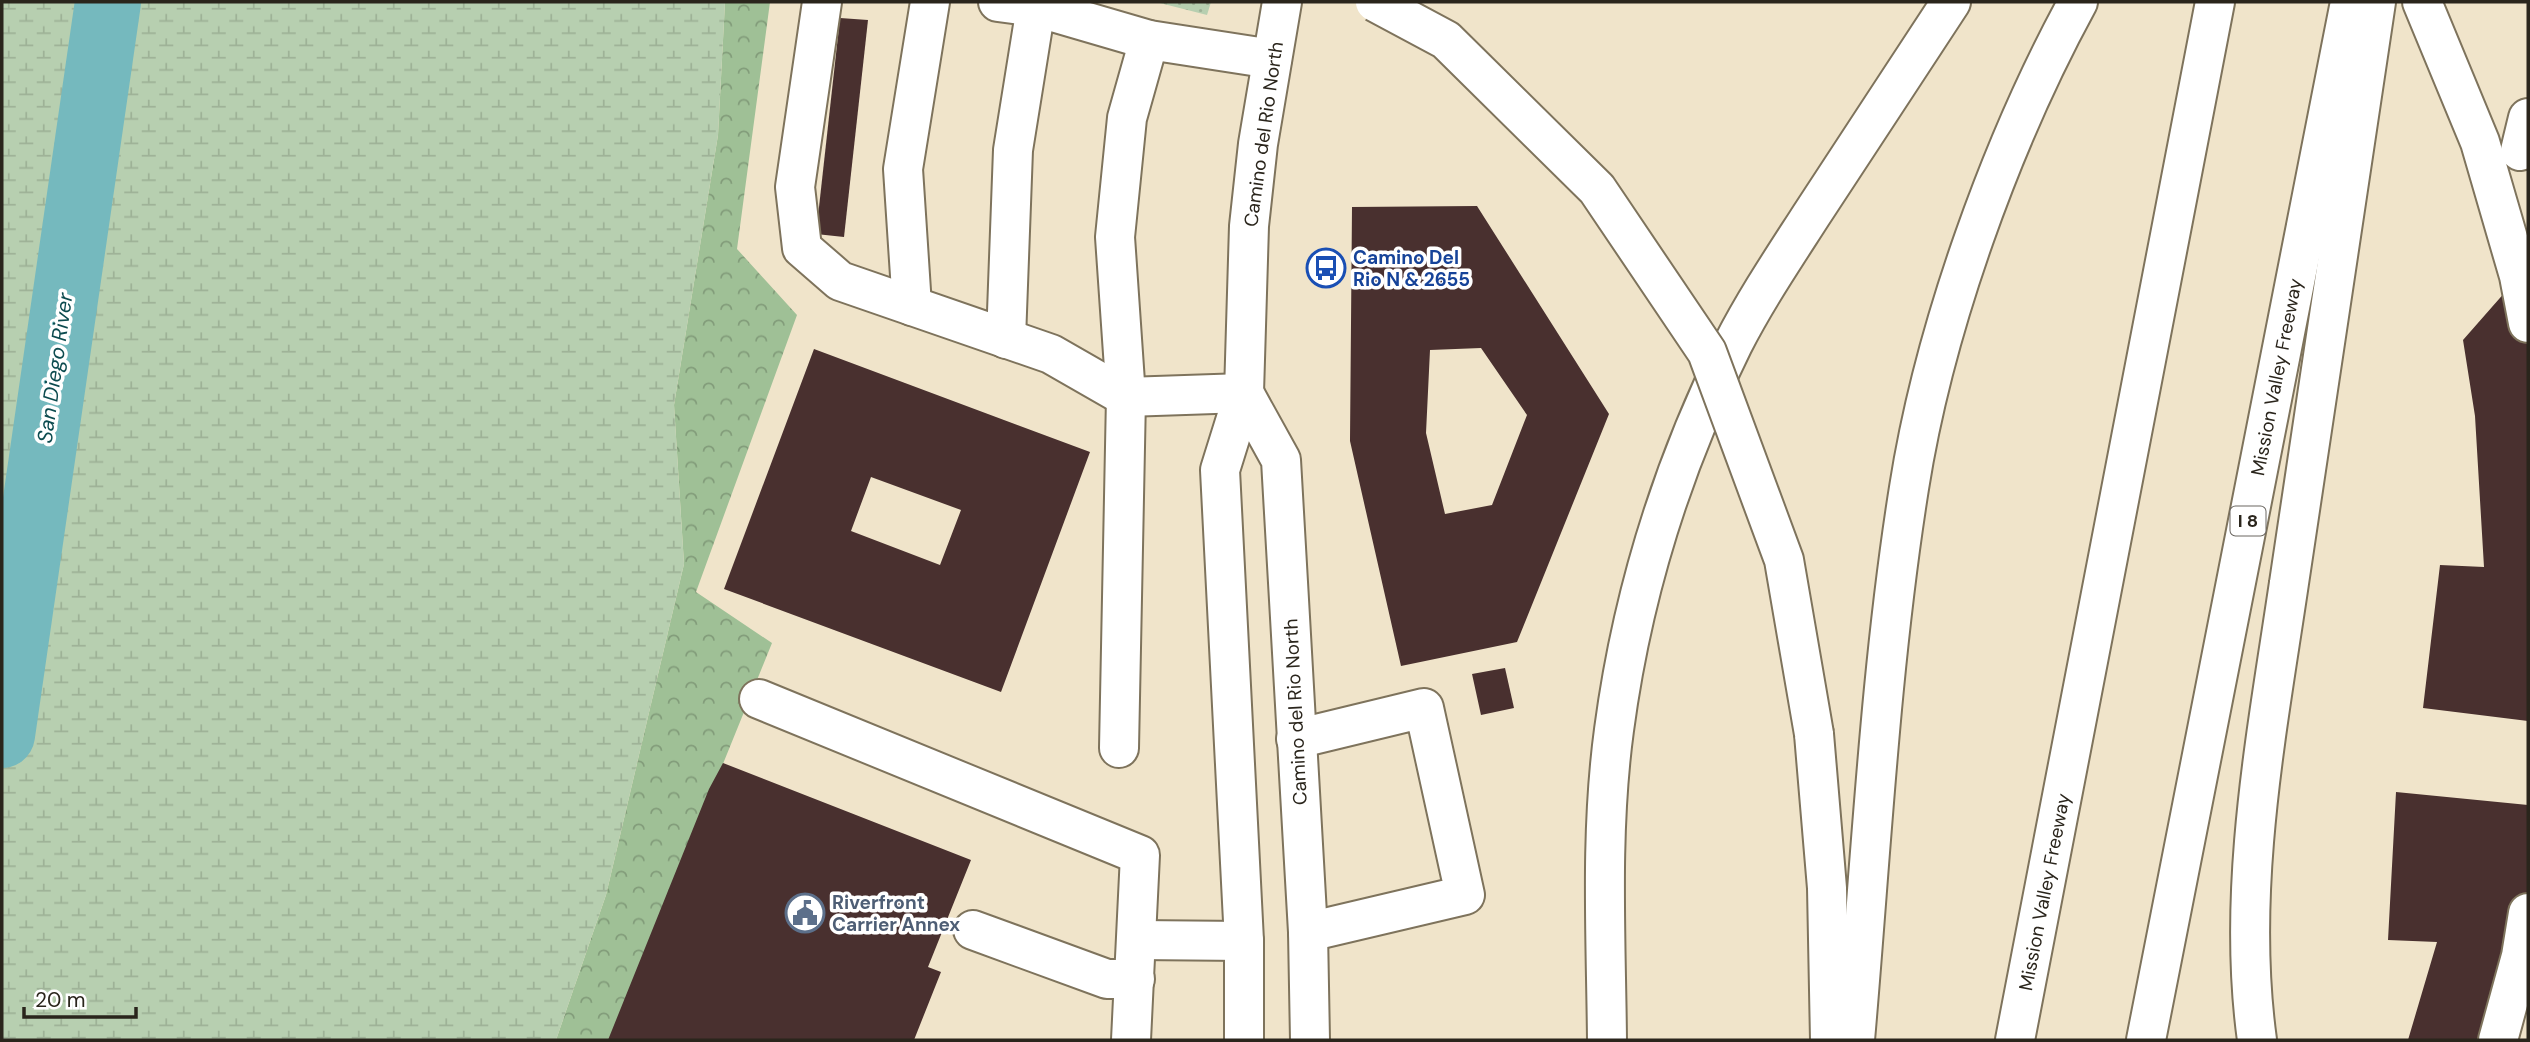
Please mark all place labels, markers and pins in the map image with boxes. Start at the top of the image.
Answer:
place label: Camino Del Rio N & 2655 [1353,245,1470,292]
bus stop icon: Camino Del Rio N & 2655 [1305,247,1347,289]
place label: Riverfront Carrier Annex [832,890,960,937]
public building icon: Riverfront Carrier Annex [784,892,826,934]

